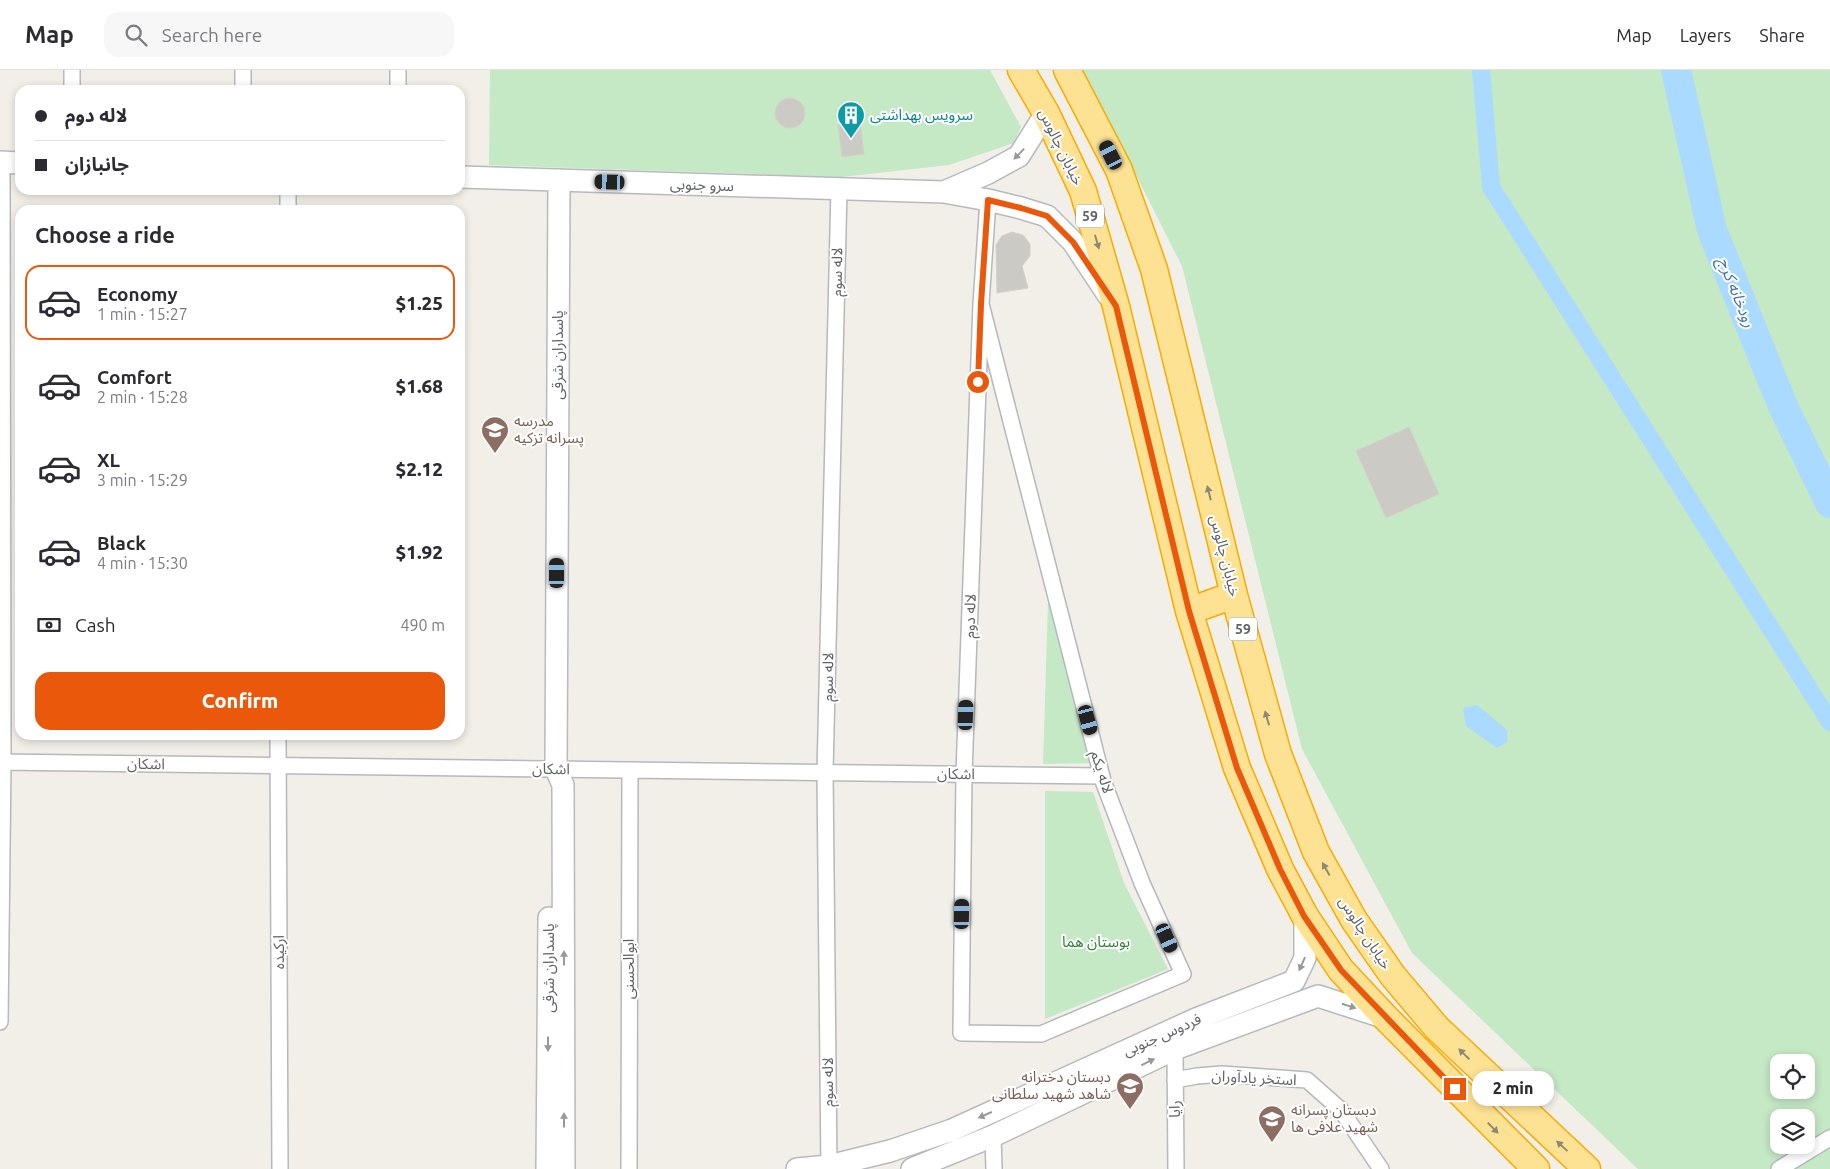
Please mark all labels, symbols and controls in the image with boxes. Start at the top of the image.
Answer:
search box [104,12,454,57]
text: Map [25,21,74,48]
icon: search [122,21,150,49]
text: Search here [162,24,262,46]
text: Map [1616,25,1652,45]
text: Layers [1680,25,1731,45]
text: Share [1759,25,1805,45]
building icon: سرویس بهداشتی [836,100,866,139]
text: لاله دوم [65,104,127,126]
place label: سرویس بهداشتی [870,106,973,124]
street label: خیابان چالوس [1034,106,1087,189]
car [1097,138,1124,172]
one-way arrow [1013,147,1025,159]
text: جانبازان [65,153,129,175]
car [594,174,625,190]
street label: سرو جنوبی [670,175,735,195]
road number: 59 [1076,204,1104,228]
text: Choose a ride [35,222,175,247]
one-way arrow [1094,234,1102,249]
street label: لاله سوم [828,247,848,297]
water label: رودخانه کرج [1711,254,1759,331]
icon: car [37,280,82,325]
text: Economy [97,283,178,305]
text: $1.25 [395,292,443,314]
text: 1 min · 15:27 [97,305,188,323]
street label: پاسداران شرقی [549,310,568,400]
icon: car [37,363,82,408]
text: Comfort [97,366,172,388]
route start [967,371,989,393]
text: $1.68 [395,375,443,397]
text: 2 min · 15:28 [97,388,188,406]
place label: مدرسه پسرانه تزکیه [514,412,584,448]
school or university icon: مدرسه پسرانه تزکیه [480,415,510,454]
icon: car [37,446,82,491]
text: XL [97,449,120,471]
text: $2.12 [395,458,443,480]
text: 3 min · 15:29 [97,471,188,489]
one-way arrow [1205,485,1213,500]
street label: خیابان چالوس [1205,513,1244,599]
icon: car [37,529,82,574]
text: Black [97,532,146,554]
text: $1.92 [395,541,443,563]
text: 4 min · 15:30 [97,554,188,572]
car [549,558,564,588]
street label: لاله دوم [960,593,982,639]
icon: cash [35,611,63,639]
text: Cash [75,614,116,636]
text: 490 m [400,616,445,634]
road number: 59 [1229,618,1257,640]
street label: لاله سوم [819,652,839,702]
button: Confirm [35,672,445,730]
car [957,700,974,730]
car [1076,704,1099,736]
one-way arrow [1263,710,1271,725]
street label: لاله یکم [1085,748,1117,796]
street label: اشکان [127,755,165,773]
street label: اشکان [532,760,570,778]
street label: اشکان [937,765,975,783]
one-way arrow [1321,862,1330,876]
street label: خیابان چالوس [1334,893,1395,974]
car [954,899,969,929]
car [1154,921,1179,955]
street label: پاسداران شرقی [540,923,559,1013]
park label: بوستان هما [1062,933,1130,951]
street label: ارکیده [270,935,288,969]
street label: ابوالحسنی [620,939,638,999]
one-way arrow [560,950,568,966]
one-way arrow [1297,957,1305,971]
one-way arrow [1342,1003,1357,1011]
street label: فردوس جنوبی [1120,1010,1204,1060]
one-way arrow [544,1036,552,1052]
one-way arrow [1459,1048,1471,1060]
map controls [1770,1054,1815,1154]
button: locate [1770,1054,1815,1099]
street label: لاله سوم [819,1057,839,1107]
one-way arrow [1141,1058,1155,1066]
street label: استخر یادآوران [1211,1067,1297,1089]
place label: دبستان دخترانه شاهد شهید سلطانی [992,1068,1111,1103]
school or university icon: دبستان دخترانه شاهد شهید سلطانی [1115,1071,1145,1110]
callout: 2 min [1472,1072,1555,1106]
route end [1444,1078,1466,1100]
text: 2 min [1493,1079,1533,1097]
street label: رایا [1166,1100,1184,1118]
place label: دبستان پسرانه شهید علافی ها [1291,1101,1378,1136]
school or university icon: دبستان پسرانه شهید علافی ها [1257,1104,1287,1143]
button: layers [1770,1109,1815,1154]
one-way arrow [560,1112,568,1128]
one-way arrow [978,1112,992,1120]
one-way arrow [1487,1121,1499,1133]
one-way arrow [1557,1140,1569,1152]

